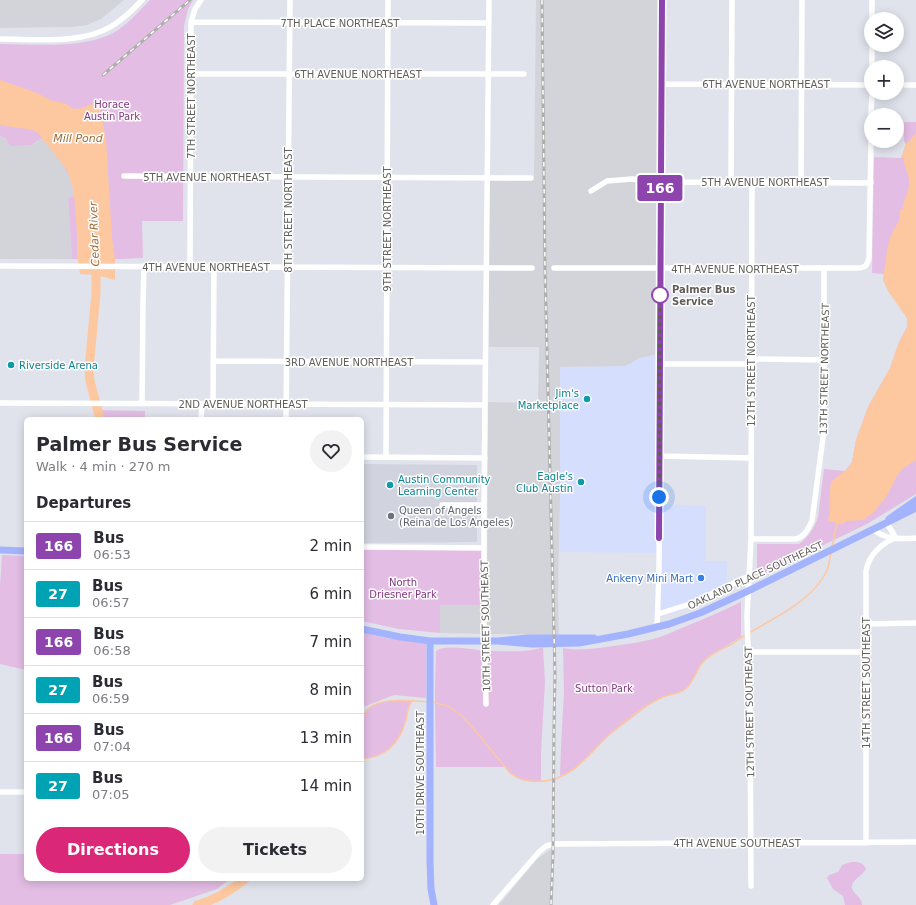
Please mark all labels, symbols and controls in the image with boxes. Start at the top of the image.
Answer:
map controls [864,12,904,148]
button: layers [864,12,904,52]
street label: 7TH PLACE NORTHEAST [281,18,400,29]
street label: 7TH STREET NORTHEAST [186,32,197,159]
button: + [864,60,904,100]
street label: 6TH AVENUE NORTHEAST [294,69,423,80]
street label: 6TH AVENUE NORTHEAST [702,79,831,90]
park label: Horace Austin Park [84,99,140,122]
button: − [864,108,904,148]
water label: Mill Pond [53,132,104,145]
street label: 8TH STREET NORTHEAST [283,146,294,273]
street label: 9TH STREET NORTHEAST [382,165,393,292]
street label: 5TH AVENUE NORTHEAST [143,172,272,183]
line badge: 166 [637,175,683,201]
street label: 5TH AVENUE NORTHEAST [701,177,830,188]
text: 166 [645,180,675,196]
water label: Cedar River [87,200,102,267]
street label: 4TH AVENUE NORTHEAST [142,262,271,273]
street label: 4TH AVENUE NORTHEAST [671,264,800,275]
place label: Palmer Bus Service [672,284,736,307]
marker: Palmer Bus Service [651,286,669,304]
street label: 12TH STREET NORTHEAST [746,294,757,427]
street label: 13TH STREET NORTHEAST [818,302,831,435]
street label: 3RD AVENUE NORTHEAST [285,357,414,368]
marker: Riverside Arena [6,360,16,370]
place label: Riverside Arena [19,360,98,371]
place label: Jim's Marketplace [518,388,579,411]
marker: Jim's Marketplace [582,394,592,404]
street label: 2ND AVENUE NORTHEAST [178,399,308,410]
button: heart [310,430,352,472]
text: Palmer Bus Service [36,433,242,455]
text: Walk · 4 min · 270 m [36,459,170,474]
place label: Eagle's Club Austin [516,471,573,494]
place label: Austin Community Learning Center [398,474,491,497]
marker: Eagle's Club Austin [576,477,586,487]
marker: Austin Community Learning Center [385,480,395,490]
your location [649,487,669,507]
text: Departures [36,494,131,512]
place label: Queen of Angels (Reina de Los Angeles) [399,505,513,528]
marker: Queen of Angels (Reina de Los Angeles) [386,511,396,521]
text: Bus [93,529,124,547]
text: 2 min [309,537,352,555]
text: 166 [44,538,73,554]
street label: OAKLAND PLACE SOUTHEAST [686,539,825,612]
text: 06:53 [93,547,131,562]
street label: 10TH STREET SOUTHEAST [479,559,492,692]
place label: Ankeny Mini Mart [606,573,693,584]
marker: Ankeny Mini Mart [696,573,706,583]
text: Bus [92,577,123,595]
park label: North Driesner Park [369,577,437,600]
text: 6 min [309,585,352,603]
text: 27 [48,586,68,602]
text: 06:57 [92,595,129,610]
street label: 14TH STREET SOUTHEAST [861,616,872,749]
text: Bus [93,625,124,643]
text: 7 min [309,633,352,651]
text: 166 [44,634,73,650]
text: 06:58 [93,643,131,658]
street label: 12TH STREET SOUTHEAST [743,645,756,778]
text: Bus [92,673,123,691]
text: 8 min [309,681,352,699]
text: 27 [48,682,68,698]
park label: Sutton Park [575,683,633,694]
text: 06:59 [92,691,129,706]
street label: 10TH DRIVE SOUTHEAST [415,710,426,835]
text: Bus [93,721,124,739]
text: 13 min [300,729,352,747]
text: 166 [44,730,73,746]
text: 07:04 [93,739,131,754]
text: Bus [92,769,123,787]
text: 14 min [300,777,352,795]
text: 27 [48,778,68,794]
text: 07:05 [92,787,129,802]
button: Directions [36,827,190,873]
button: Tickets [198,827,352,873]
street label: 4TH AVENUE SOUTHEAST [673,838,802,849]

